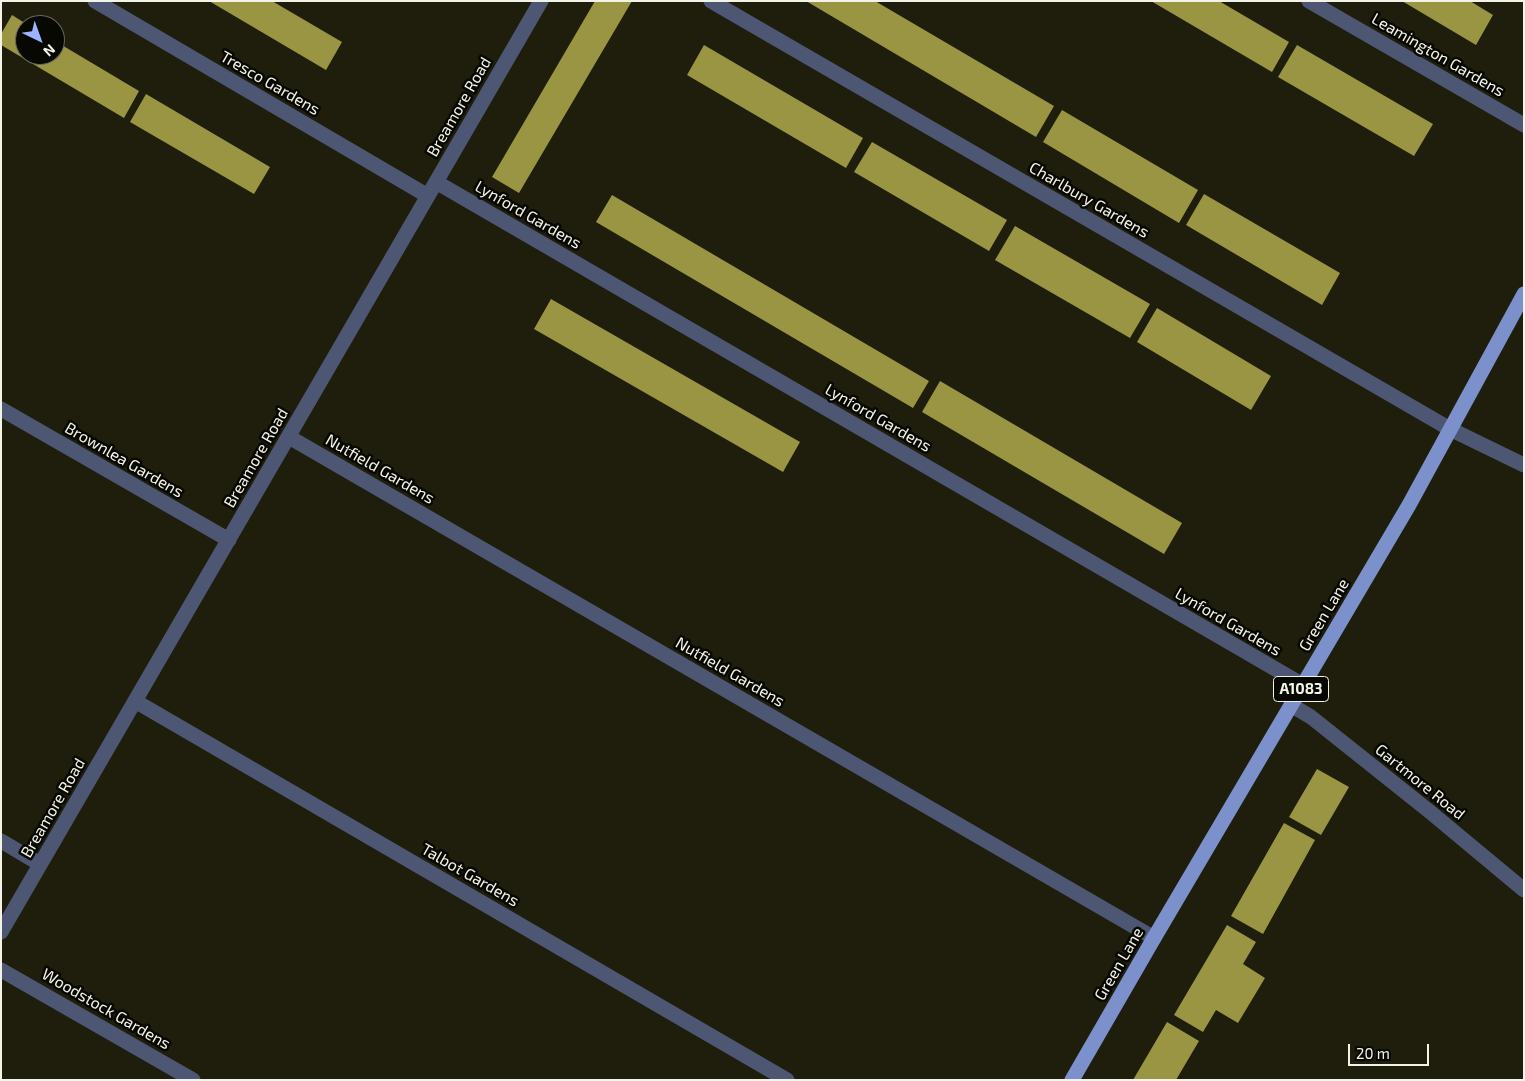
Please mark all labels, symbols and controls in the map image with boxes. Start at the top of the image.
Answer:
street label: Leamington Gardens [1368,9,1508,101]
north arrow [15,15,65,65]
text: N [40,41,59,60]
street label: Tresco Gardens [217,47,323,119]
street label: Breamore Road [423,54,495,160]
street label: Charlbury Gardens [1026,158,1152,242]
street label: Lynford Gardens [472,177,584,253]
street label: Lynford Gardens [822,380,934,456]
street label: Breamore Road [220,405,292,511]
street label: Brownlea Gardens [61,418,187,502]
street label: Nutfield Gardens [322,430,438,508]
street label: Green Lane [1295,575,1353,655]
street label: Lynford Gardens [1172,584,1284,660]
street label: Nutfield Gardens [672,633,788,711]
road number: A1083 [1274,676,1328,702]
street label: Gartmore Road [1371,740,1469,824]
street label: Breamore Road [17,755,89,861]
street label: Talbot Gardens [418,839,522,911]
street label: Green Lane [1090,924,1148,1004]
street label: Woodstock Gardens [38,964,174,1054]
scale bar [1350,1034,1431,1066]
text: 20 m [1356,1044,1390,1062]

